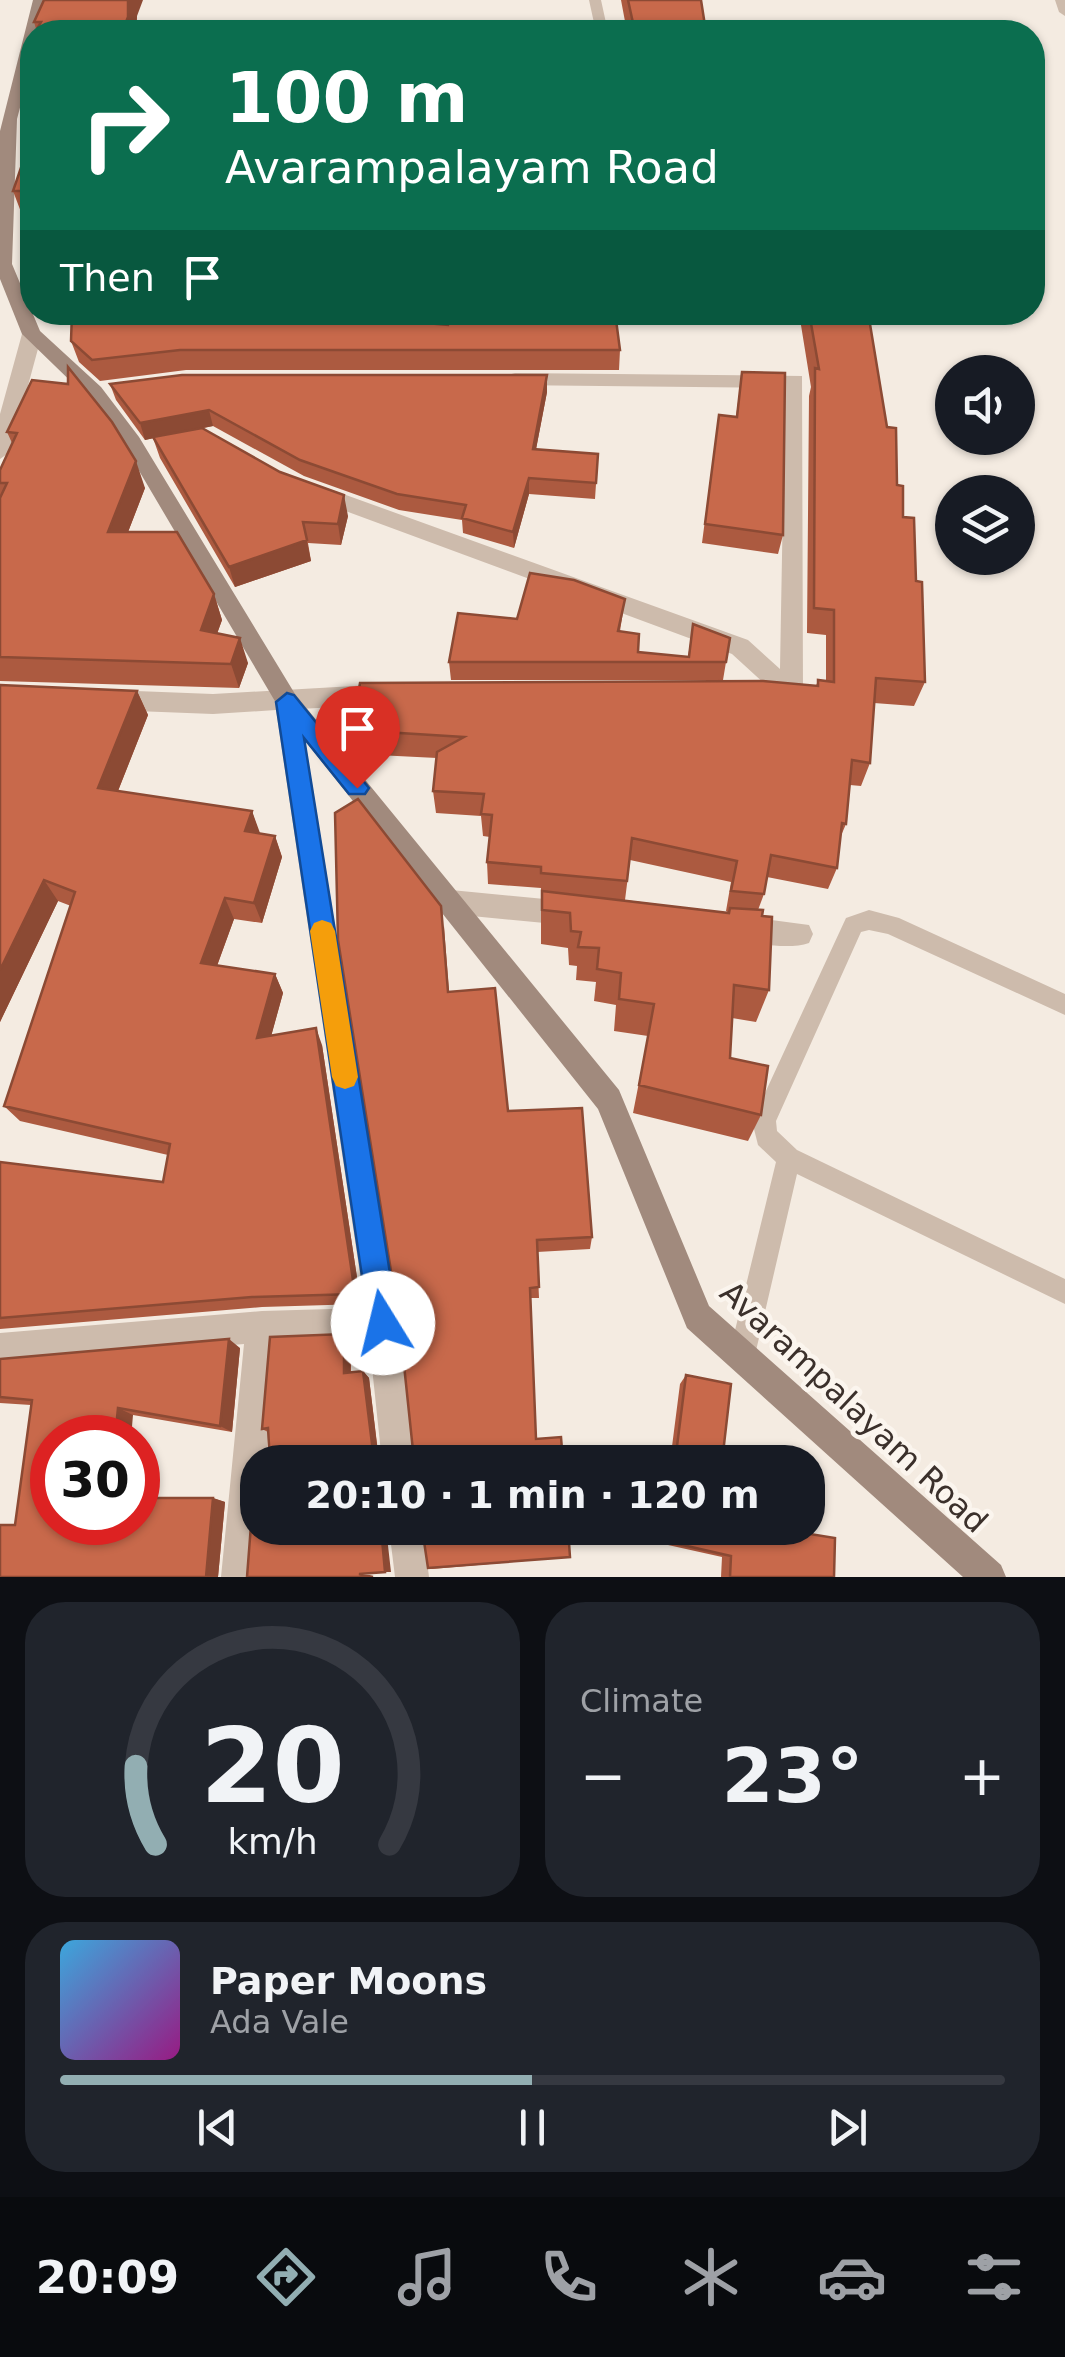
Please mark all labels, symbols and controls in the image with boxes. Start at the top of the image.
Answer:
text: 100 m [225,57,468,139]
icon: right [60,60,190,190]
text: Avarampalayam Road [225,141,719,194]
icon: arrive [175,250,230,305]
text: Then [60,256,155,300]
map controls [935,355,1035,575]
button: sound [935,355,1035,455]
button: layers [935,475,1035,575]
pin [315,686,400,789]
icon: arrive [330,701,385,756]
position arrow [331,1271,435,1375]
street label: Avarampalayam Road [713,1273,995,1541]
speed limit sign: 30 [30,1415,160,1545]
text: 20:10 · 1 min · 120 m [305,1473,760,1517]
text: Climate [580,1682,703,1720]
text: 20 [200,1705,345,1827]
text: 23° [722,1732,863,1820]
text: − [580,1744,626,1808]
text: + [959,1744,1005,1808]
text: km/h [227,1821,318,1862]
text: Paper Moons [210,1959,487,2003]
text: Ada Vale [210,2003,349,2041]
icon: previous [190,2100,245,2155]
icon: pause [505,2100,560,2155]
icon: next [820,2100,875,2155]
icon: directions [251,2242,321,2312]
icon: music [392,2242,462,2312]
icon: phone [534,2242,604,2312]
icon: climate [676,2242,746,2312]
icon: car [817,2242,887,2312]
icon: filters [959,2242,1029,2312]
text: 20:09 [36,2251,179,2304]

